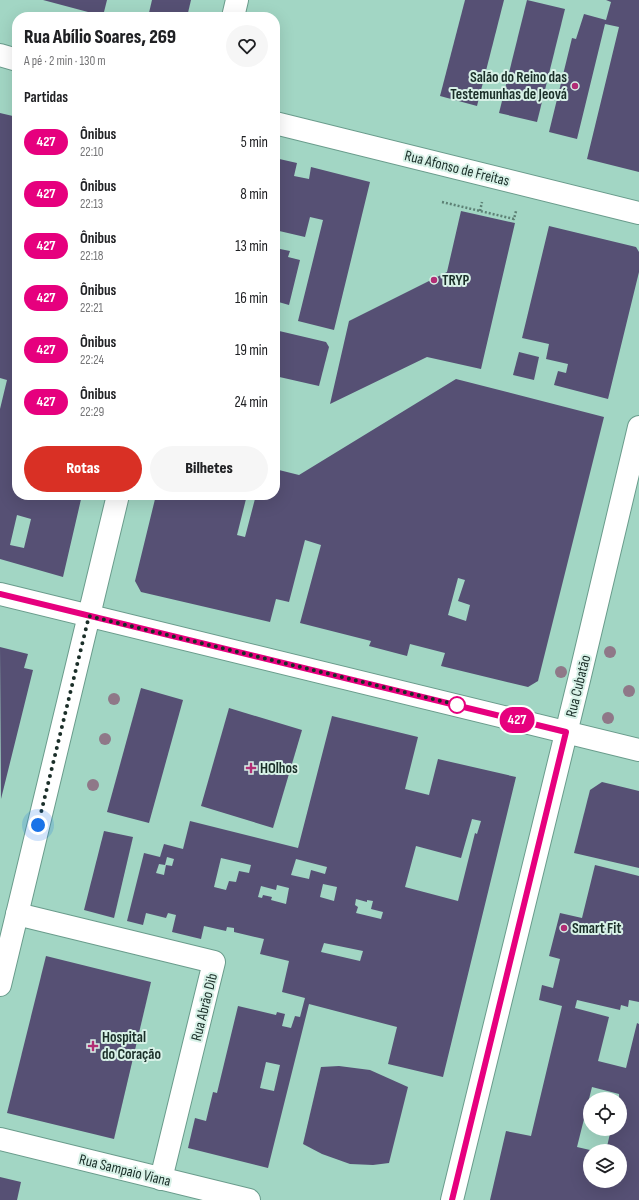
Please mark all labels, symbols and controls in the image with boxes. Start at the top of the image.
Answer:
button: heart [226,25,268,67]
text: Rua Abílio Soares, 269 [24,26,176,49]
text: A pé · 2 min · 130 m [24,53,106,69]
place label: Salão do Reino das Testemunhas de Jeová [450,68,567,104]
marker: Salão do Reino das Testemunhas de Jeová [570,81,580,91]
text: Partidas [24,88,68,107]
text: Ônibus [80,125,116,144]
text: 427 [37,133,55,150]
text: 5 min [241,133,268,152]
text: 22:10 [80,144,104,160]
street label: Rua Afonso de Freitas [402,146,511,191]
text: Ônibus [80,177,116,196]
text: 427 [37,185,55,202]
text: 8 min [240,185,268,204]
text: 22:13 [80,196,103,212]
text: Ônibus [80,229,116,248]
text: 427 [37,237,55,254]
text: 13 min [235,237,268,256]
text: 22:18 [80,248,103,264]
place label: TRYP [442,271,469,290]
marker: TRYP [429,275,439,285]
text: Ônibus [80,281,116,300]
text: 427 [37,289,55,306]
text: 16 min [235,289,268,308]
text: 22:21 [80,300,103,316]
text: Ônibus [80,333,116,352]
text: 427 [37,341,55,358]
text: 19 min [235,341,268,360]
text: 22:24 [80,352,104,368]
text: Ônibus [80,385,116,404]
text: 427 [37,393,55,410]
text: 24 min [234,393,268,412]
text: 22:29 [80,404,104,420]
button: Rotas [24,446,142,492]
button: Bilhetes [150,446,268,492]
street label: Rua Cubatão [562,653,595,719]
unlabelled marker [448,696,466,714]
line badge: 427 [494,707,540,733]
text: 427 [508,711,526,728]
place label: HOlhos [260,759,298,778]
marker: HOlhos [245,762,257,774]
your location [28,815,48,835]
place label: Smart Fit [572,919,621,938]
marker: Smart Fit [559,923,569,933]
street label: Rua Abrão Dib [187,971,222,1043]
place label: Hospital do Coração [102,1028,161,1064]
marker: Hospital do Coração [87,1040,99,1052]
map controls [583,1092,627,1188]
button: locate [583,1092,627,1136]
button: layers [583,1144,627,1188]
street label: Rua Sampaio Viana [77,1150,173,1191]

